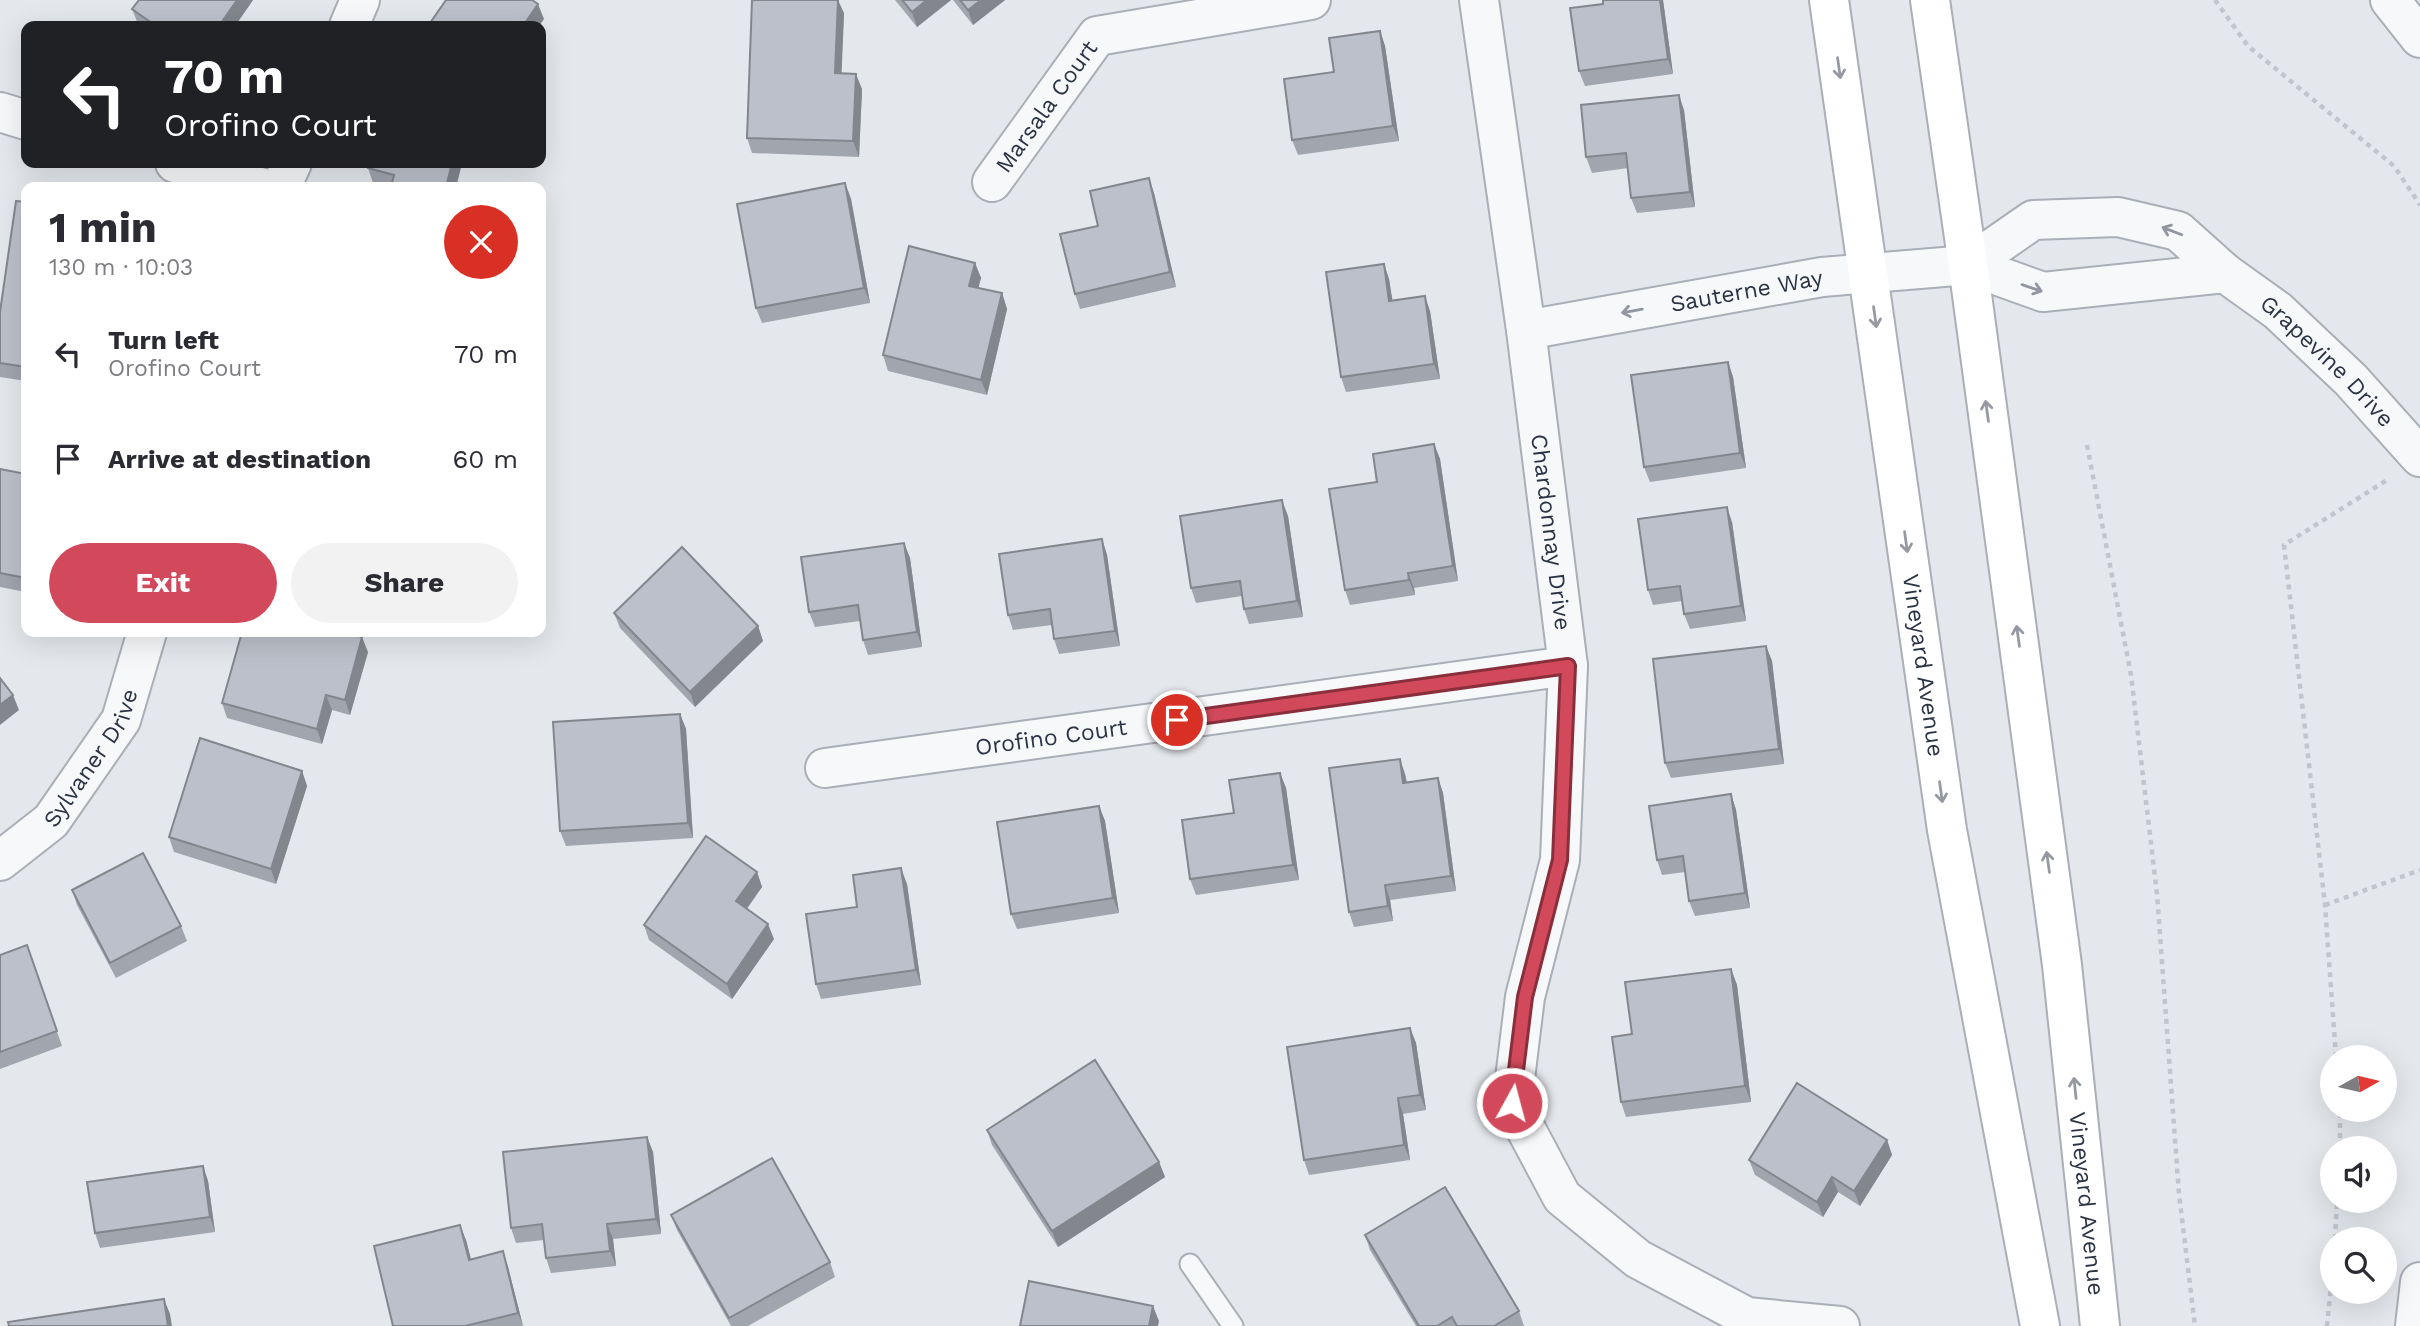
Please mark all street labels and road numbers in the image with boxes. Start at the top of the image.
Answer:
street label: Marsala Court [990,35,1103,178]
street label: Sauterne Way [1668,264,1825,318]
street label: Grapevine Drive [2255,290,2399,433]
street label: Chardonnay Drive [1525,432,1576,632]
street label: Vineyard Avenue [1897,572,1949,759]
street label: Sylvaner Drive [38,686,143,832]
street label: Orofino Court [973,714,1129,761]
street label: Vineyard Avenue [2064,1111,2110,1297]

